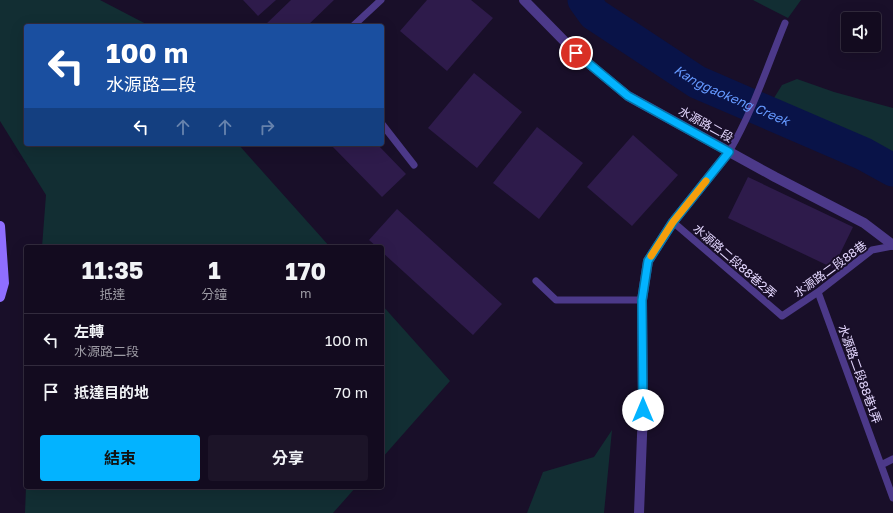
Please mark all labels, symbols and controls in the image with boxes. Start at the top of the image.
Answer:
map controls [841,12,881,52]
button: sound [841,12,881,52]
text: 100 m [106,36,188,69]
pin [559,36,593,70]
icon: left [40,40,92,92]
icon: arrive [565,42,587,64]
water label: Kanggaokeng Creek [671,61,794,130]
text: 水源路二段 [106,73,196,95]
street label: 水源路二段 [676,103,736,145]
icon: left [130,116,152,138]
icon: ahead [172,116,194,138]
icon: ahead [214,116,236,138]
icon: right [256,116,278,138]
street label: 水源路二段88巷2弄 [690,221,780,301]
street label: 水源路二段88巷 [791,237,869,301]
text: 11:35 [82,255,144,284]
text: 1 [208,255,221,284]
text: 170 [285,256,326,285]
text: m [300,285,311,301]
text: 抵達 [100,286,126,302]
text: 分鐘 [201,286,227,302]
text: 左轉 [74,322,104,340]
street label: 水源路二段88巷1弄 [835,322,885,426]
icon: left [40,329,62,351]
text: 100 m [325,331,368,349]
text: 水源路二段 [74,343,139,359]
icon: arrive [40,381,62,403]
text: 抵達目的地 [74,383,149,401]
text: 70 m [334,383,368,401]
position arrow [622,389,664,431]
button: 結束 [40,435,200,481]
button: 分享 [208,435,368,481]

